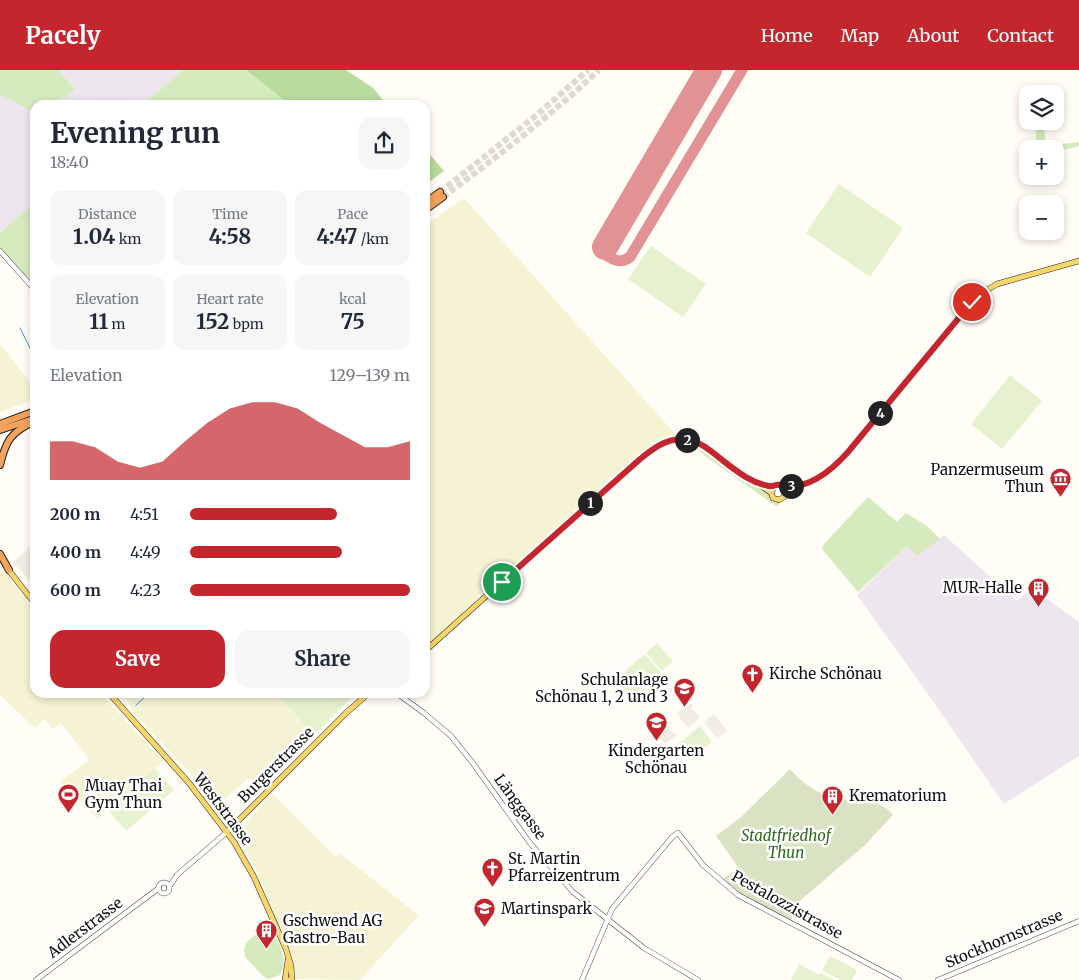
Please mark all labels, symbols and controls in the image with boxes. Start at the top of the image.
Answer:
text: Pacely [25,20,101,51]
text: Home [761,24,813,47]
text: Map [841,24,879,47]
text: About [907,24,959,47]
text: Contact [987,24,1054,47]
map controls [1019,85,1064,240]
button: layers [1019,85,1064,130]
text: Evening run [50,115,220,151]
button: share [358,117,410,169]
button: + [1019,140,1064,185]
text: 18:40 [50,152,89,172]
button: − [1019,195,1064,240]
text: Distance [78,205,137,223]
text: Time [212,205,248,223]
text: Pace [337,205,368,223]
text: 1.04 [73,223,115,250]
text: 4:58 [209,223,251,250]
text: 4:47 [316,223,357,250]
text: km [115,230,142,248]
text: /km [357,230,389,248]
pin [951,281,993,323]
icon: check [958,288,986,316]
text: Elevation [76,290,139,308]
text: Heart rate [196,290,263,308]
text: kcal [339,290,366,308]
text: 11 [89,308,108,335]
text: 152 [196,308,229,335]
text: 75 [341,308,365,335]
text: m [108,315,125,333]
text: bpm [229,315,264,333]
text: Elevation [50,365,123,385]
text: 129–139 m [330,365,410,385]
pin: 4 [868,400,892,426]
text: 4 [876,404,885,422]
pin: 2 [674,428,700,452]
text: 2 [683,431,692,449]
place label: Panzermuseum Thun [931,460,1044,496]
museum icon: Panzermuseum Thun [1048,467,1072,498]
pin: 3 [778,474,804,498]
text: 3 [787,477,796,495]
pin: 1 [578,490,602,516]
text: 1 [587,494,594,512]
text: 200 m [50,504,100,524]
text: 4:51 [130,504,158,524]
text: 400 m [50,542,101,562]
text: 4:49 [130,542,161,562]
pin [481,561,523,603]
icon: arrive [488,568,516,596]
building icon: MUR-Halle [1026,576,1050,607]
place label: MUR-Halle [943,578,1022,597]
text: 600 m [50,580,101,600]
text: 4:23 [130,580,161,600]
button: Save [50,630,225,688]
button: Share [235,630,410,688]
church icon: Kirche Schönau [741,662,765,693]
place label: Kirche Schönau [769,664,882,683]
place label: Schulanlage Schönau 1, 2 und 3 [535,670,668,706]
school or university icon: Schulanlage Schönau 1, 2 und 3 [672,677,696,708]
school or university icon: Kindergarten Schönau [644,711,668,742]
street label: Burgerstrasse [234,723,318,807]
place label: Kindergarten Schönau [608,741,704,777]
street label: Weststrasse [189,768,257,849]
street label: Länggasse [490,770,551,843]
place label: Muay Thai Gym Thun [85,776,162,812]
sports icon: Muay Thai Gym Thun [57,783,81,814]
building icon: Krematorium [821,784,845,815]
place label: Krematorium [849,786,947,805]
park label: Stadtfriedhof Thun [741,826,833,862]
place label: St. Martin Pfarreizentrum [508,849,620,885]
church icon: St. Martin Pfarreizentrum [480,856,504,887]
street label: Pestalozzistrasse [728,866,846,943]
street label: Adlerstrasse [43,893,126,963]
school or university icon: Martinspark [473,897,497,928]
place label: Martinspark [501,899,593,918]
street label: Stockhornstrasse [942,905,1066,972]
place label: Gschwend AG Gastro-Bau [283,911,383,947]
building icon: Gschwend AG Gastro-Bau [255,918,279,949]

